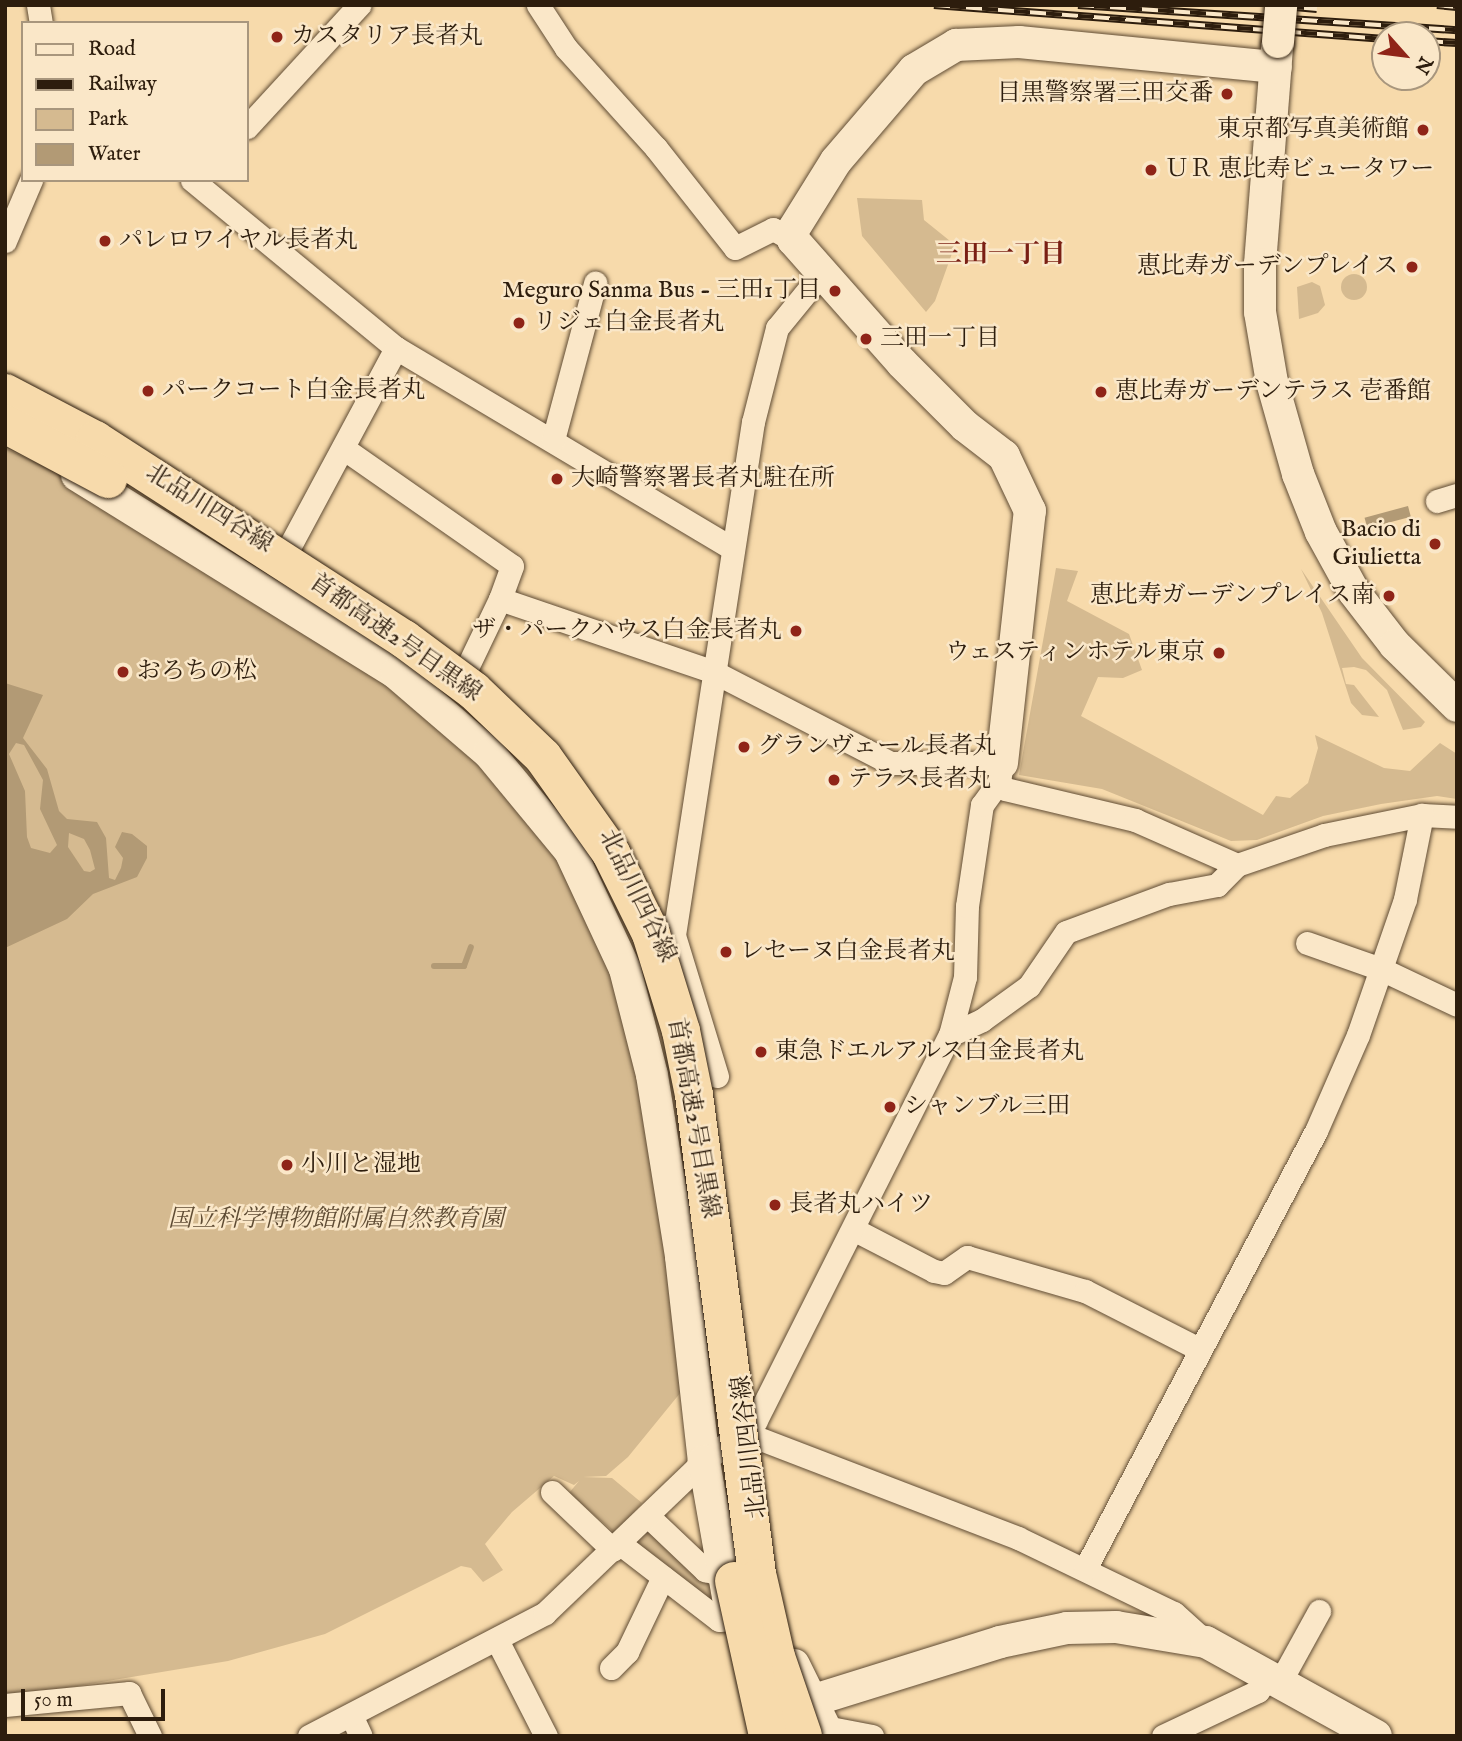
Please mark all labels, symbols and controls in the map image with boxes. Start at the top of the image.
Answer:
legend [21,21,248,182]
north arrow [1371,21,1441,91]
place label: カスタリア長者丸 [291,23,483,51]
marker: カスタリア長者丸 [269,29,285,45]
text: Road [88,36,135,63]
text: N [1408,52,1437,78]
text: Railway [88,71,157,98]
place label: 目黒警察署三田交番 [997,80,1213,108]
marker: 目黒警察署三田交番 [1219,86,1235,102]
text: Park [88,106,128,133]
place label: 東京都写真美術館 [1217,116,1409,144]
marker: 東京都写真美術館 [1415,122,1431,138]
text: Water [88,141,140,168]
place label: ＵＲ 恵比寿ビュータワー [1165,156,1434,184]
marker: ＵＲ 恵比寿ビュータワー [1143,162,1159,178]
place label: パレロワイヤル長者丸 [119,227,359,255]
marker: パレロワイヤル長者丸 [97,233,113,249]
district label: 三田一丁目 [936,239,1066,271]
place label: 恵比寿ガーデンプレイス [1134,253,1398,281]
marker: 恵比寿ガーデンプレイス [1404,259,1420,275]
place label: Meguro Sanma Bus - 三田1丁目 [502,277,821,305]
marker: Meguro Sanma Bus - 三田1丁目 [827,283,843,299]
place label: リジェ白金長者丸 [533,309,725,337]
marker: リジェ白金長者丸 [511,315,527,331]
place label: 三田一丁目 [880,325,1000,353]
marker: 三田一丁目 [858,331,874,347]
place label: パークコート白金長者丸 [162,377,426,405]
place label: 恵比寿ガーデンテラス 壱番館 [1115,378,1432,406]
marker: パークコート白金長者丸 [140,383,156,399]
marker: 恵比寿ガーデンテラス 壱番館 [1093,384,1109,400]
street label: 北品川四谷線 [140,459,278,559]
place label: 大崎警察署長者丸駐在所 [571,465,835,493]
marker: 大崎警察署長者丸駐在所 [549,471,565,487]
place label: Bacio di Giulietta [1332,516,1421,572]
marker: Bacio di Giulietta [1427,536,1443,552]
street label: 首都高速2号目黒線 [303,568,487,708]
place label: 恵比寿ガーデンプレイス南 [1087,582,1375,610]
marker: 恵比寿ガーデンプレイス南 [1381,588,1397,604]
place label: ザ・パークハウス白金長者丸 [470,617,782,645]
marker: ザ・パークハウス白金長者丸 [788,623,804,639]
place label: ウェスティンホテル東京 [941,639,1205,667]
marker: ウェスティンホテル東京 [1211,645,1227,661]
place label: おろちの松 [137,658,257,686]
marker: おろちの松 [115,664,131,680]
place label: グランヴェール長者丸 [758,733,998,761]
marker: グランヴェール長者丸 [736,739,752,755]
place label: テラス長者丸 [848,766,992,794]
marker: テラス長者丸 [826,772,842,788]
street label: 北品川四谷線 [592,825,682,967]
place label: レセーヌ白金長者丸 [740,938,955,966]
marker: レセーヌ白金長者丸 [718,944,734,960]
street label: 首都高速2号目黒線 [661,1015,725,1221]
place label: 東急ドエルアルス白金長者丸 [775,1038,1087,1066]
marker: 東急ドエルアルス白金長者丸 [753,1044,769,1060]
place label: シャンブル三田 [904,1093,1072,1121]
marker: シャンブル三田 [882,1099,898,1115]
place label: 小川と湿地 [301,1151,421,1179]
marker: 小川と湿地 [279,1157,295,1173]
place label: 長者丸ハイツ [789,1191,933,1219]
marker: 長者丸ハイツ [767,1197,783,1213]
park label: 国立科学博物館附属自然教育園 [168,1206,504,1234]
street label: 北品川四谷線 [727,1374,773,1520]
scale bar [24,1674,168,1718]
text: 50 m [34,1687,73,1714]

